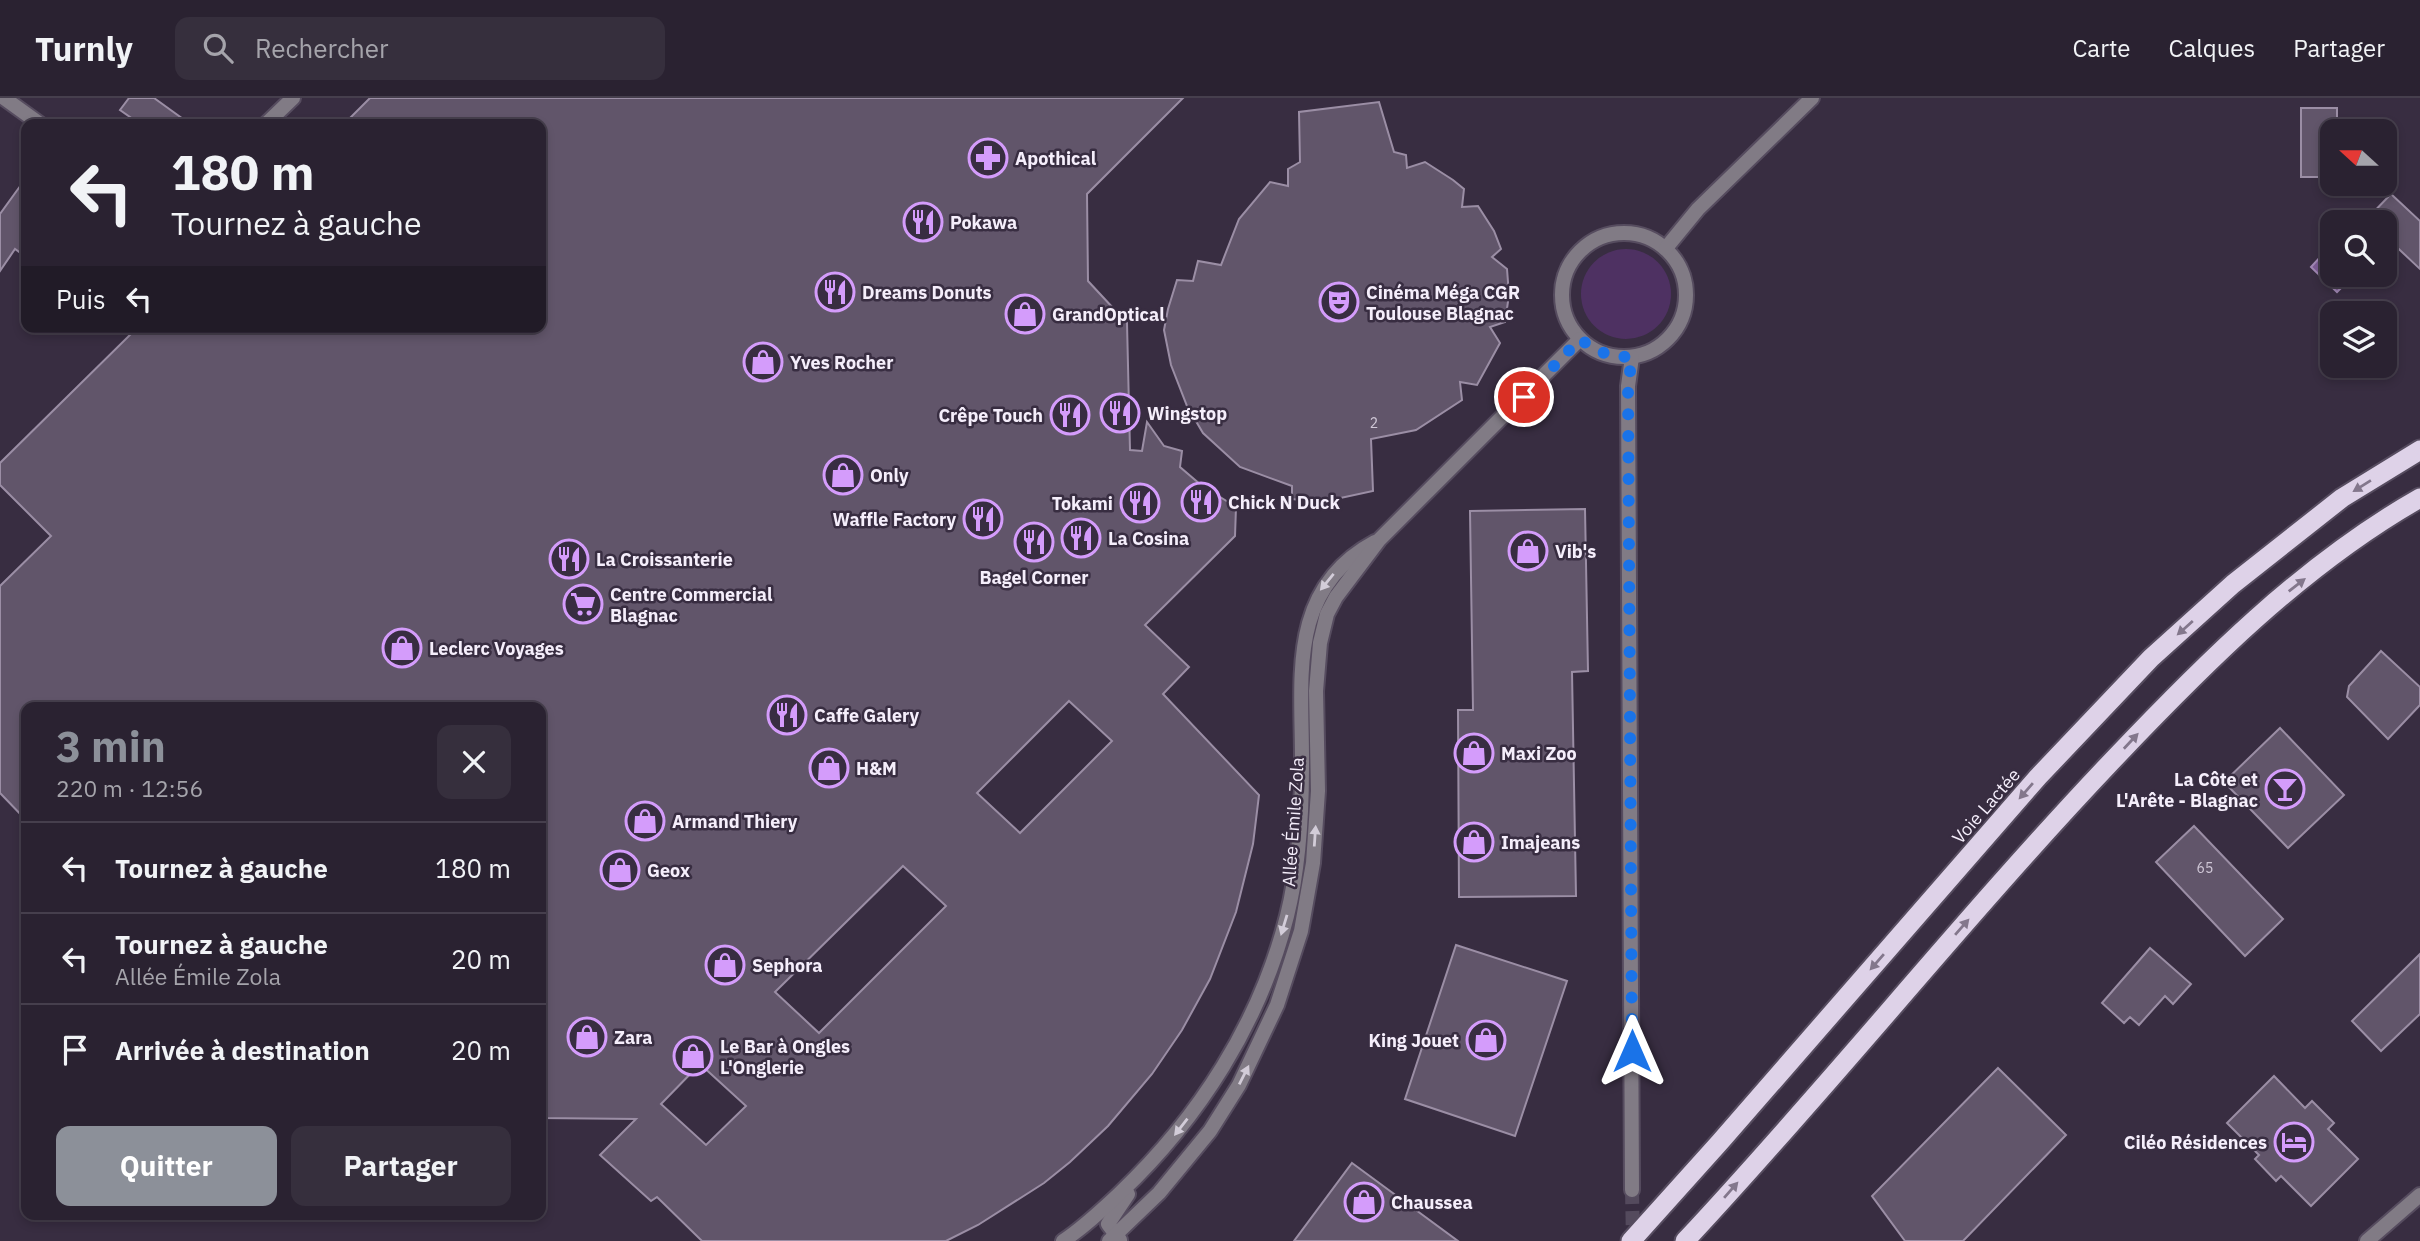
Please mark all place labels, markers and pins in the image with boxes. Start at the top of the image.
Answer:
pharmacy icon: Apothical [967,137,1009,179]
place label: Apothical [1015,147,1097,170]
restaurant icon: Pokawa [902,201,944,243]
place label: Pokawa [950,211,1017,234]
restaurant icon: Dreams Donuts [814,271,856,313]
place label: Dreams Donuts [862,281,992,304]
theatre icon: Cinéma Méga CGR Toulouse Blagnac [1318,281,1360,323]
place label: Cinéma Méga CGR Toulouse Blagnac [1366,281,1520,325]
shop icon: GrandOptical [1004,293,1046,335]
place label: GrandOptical [1052,303,1165,326]
shop icon: Yves Rocher [742,341,784,383]
place label: Yves Rocher [790,351,893,374]
pin [1494,367,1554,427]
restaurant icon: Wingstop [1099,392,1141,434]
restaurant icon: Crêpe Touch [1049,394,1091,436]
place label: Wingstop [1147,402,1227,425]
place label: Crêpe Touch [938,404,1043,427]
shop icon: Only [822,454,864,496]
place label: Only [870,464,909,487]
restaurant icon: Chick N Duck [1180,481,1222,523]
restaurant icon: Tokami [1119,482,1161,524]
place label: Chick N Duck [1228,491,1340,514]
place label: Tokami [1052,492,1113,515]
restaurant icon: Waffle Factory [962,498,1004,540]
place label: Waffle Factory [833,508,956,531]
restaurant icon: La Cosina [1060,517,1102,559]
restaurant icon: Bagel Corner [1013,521,1055,563]
place label: La Cosina [1108,527,1189,550]
shop icon: Vib's [1507,530,1549,572]
restaurant icon: La Croissanterie [548,538,590,580]
place label: Vib's [1555,540,1596,563]
place label: La Croissanterie [596,548,733,571]
place label: Bagel Corner [979,566,1089,589]
supermarket icon: Centre Commercial Blagnac [562,583,604,625]
place label: Centre Commercial Blagnac [610,583,773,627]
shop icon: Leclerc Voyages [381,627,423,669]
place label: Leclerc Voyages [429,637,564,660]
restaurant icon: Caffe Galery [766,694,808,736]
place label: Caffe Galery [814,704,919,727]
shop icon: Maxi Zoo [1453,732,1495,774]
place label: Maxi Zoo [1501,742,1577,765]
shop icon: H&M [808,747,850,789]
place label: H&M [856,757,897,780]
place label: La Côte et L'Arête - Blagnac [2116,768,2258,812]
bar icon: La Côte et L'Arête - Blagnac [2264,768,2306,810]
shop icon: Armand Thiery [624,800,666,842]
place label: Armand Thiery [672,810,798,833]
shop icon: Imajeans [1453,821,1495,863]
place label: Imajeans [1501,831,1580,854]
shop icon: Geox [599,849,641,891]
place label: Geox [647,859,690,882]
shop icon: Sephora [704,944,746,986]
place label: Sephora [752,954,822,977]
shop icon: Zara [566,1016,608,1058]
shop icon: King Jouet [1465,1019,1507,1061]
place label: Zara [614,1026,652,1049]
place label: King Jouet [1368,1029,1459,1052]
shop icon: Le Bar à Ongles L'Onglerie [672,1035,714,1077]
place label: Le Bar à Ongles L'Onglerie [720,1035,850,1079]
hotel icon: Ciléo Résidences [2273,1121,2315,1163]
place label: Ciléo Résidences [2124,1131,2267,1154]
shop icon: Chaussea [1343,1181,1385,1223]
place label: Chaussea [1391,1191,1473,1214]

